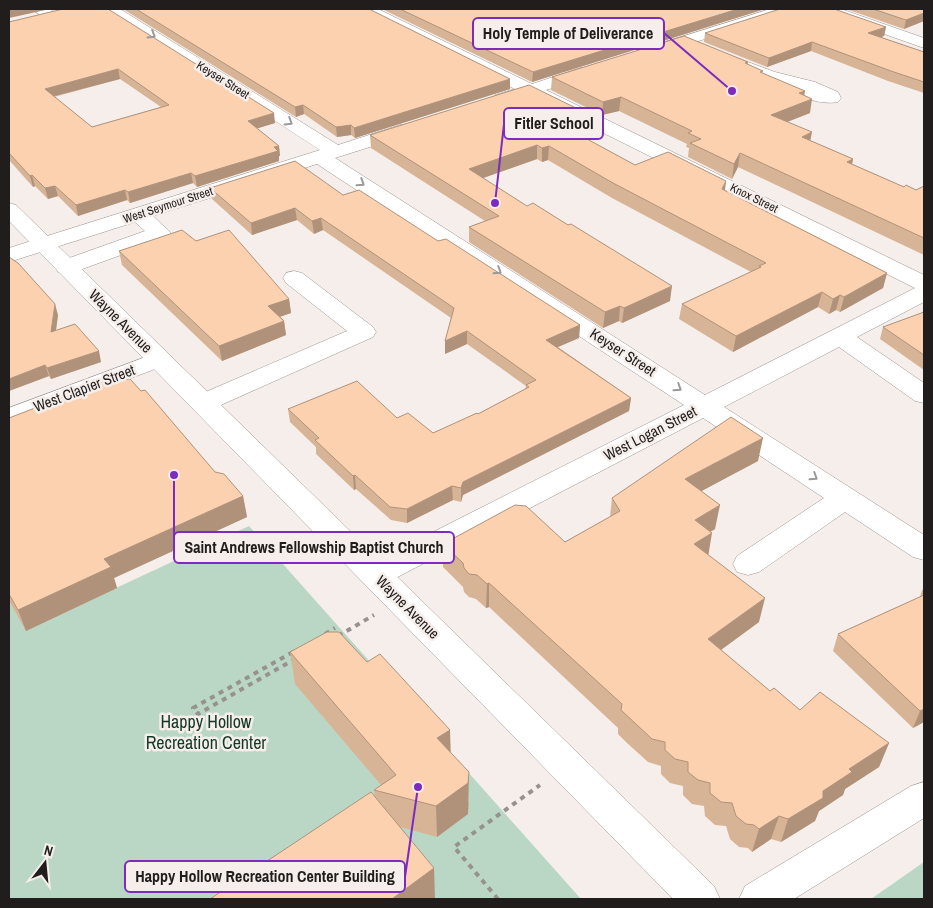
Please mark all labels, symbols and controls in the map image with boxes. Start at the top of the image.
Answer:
callout: Holy Temple of Deliverance [473,18,664,49]
text: Holy Temple of Deliverance [483,22,653,44]
one-way arrow [146,29,155,38]
street label: Keyser Street [193,57,253,103]
callout: Fitler School [504,108,603,139]
text: Fitler School [514,112,594,134]
one-way arrow [284,115,293,125]
one-way arrow [356,177,365,186]
street label: Knox Street [727,180,781,217]
street label: West Seymour Street [121,183,215,227]
one-way arrow [492,265,501,275]
street label: Wayne Avenue [85,285,158,358]
street label: Keyser Street [586,323,660,381]
street label: West Clapier Street [30,359,138,417]
one-way arrow [673,382,682,391]
street label: West Logan Street [600,400,701,465]
one-way arrow [809,471,818,480]
callout: Saint Andrews Fellowship Baptist Church [174,532,454,563]
text: Saint Andrews Fellowship Baptist Church [184,536,444,558]
street label: Wayne Avenue [372,571,445,644]
park label: Happy Hollow Recreation Center [146,709,266,755]
north arrow [20,838,70,888]
text: N [42,841,55,860]
callout: Happy Hollow Recreation Center Building [125,861,405,892]
text: Happy Hollow Recreation Center Building [135,865,395,887]

